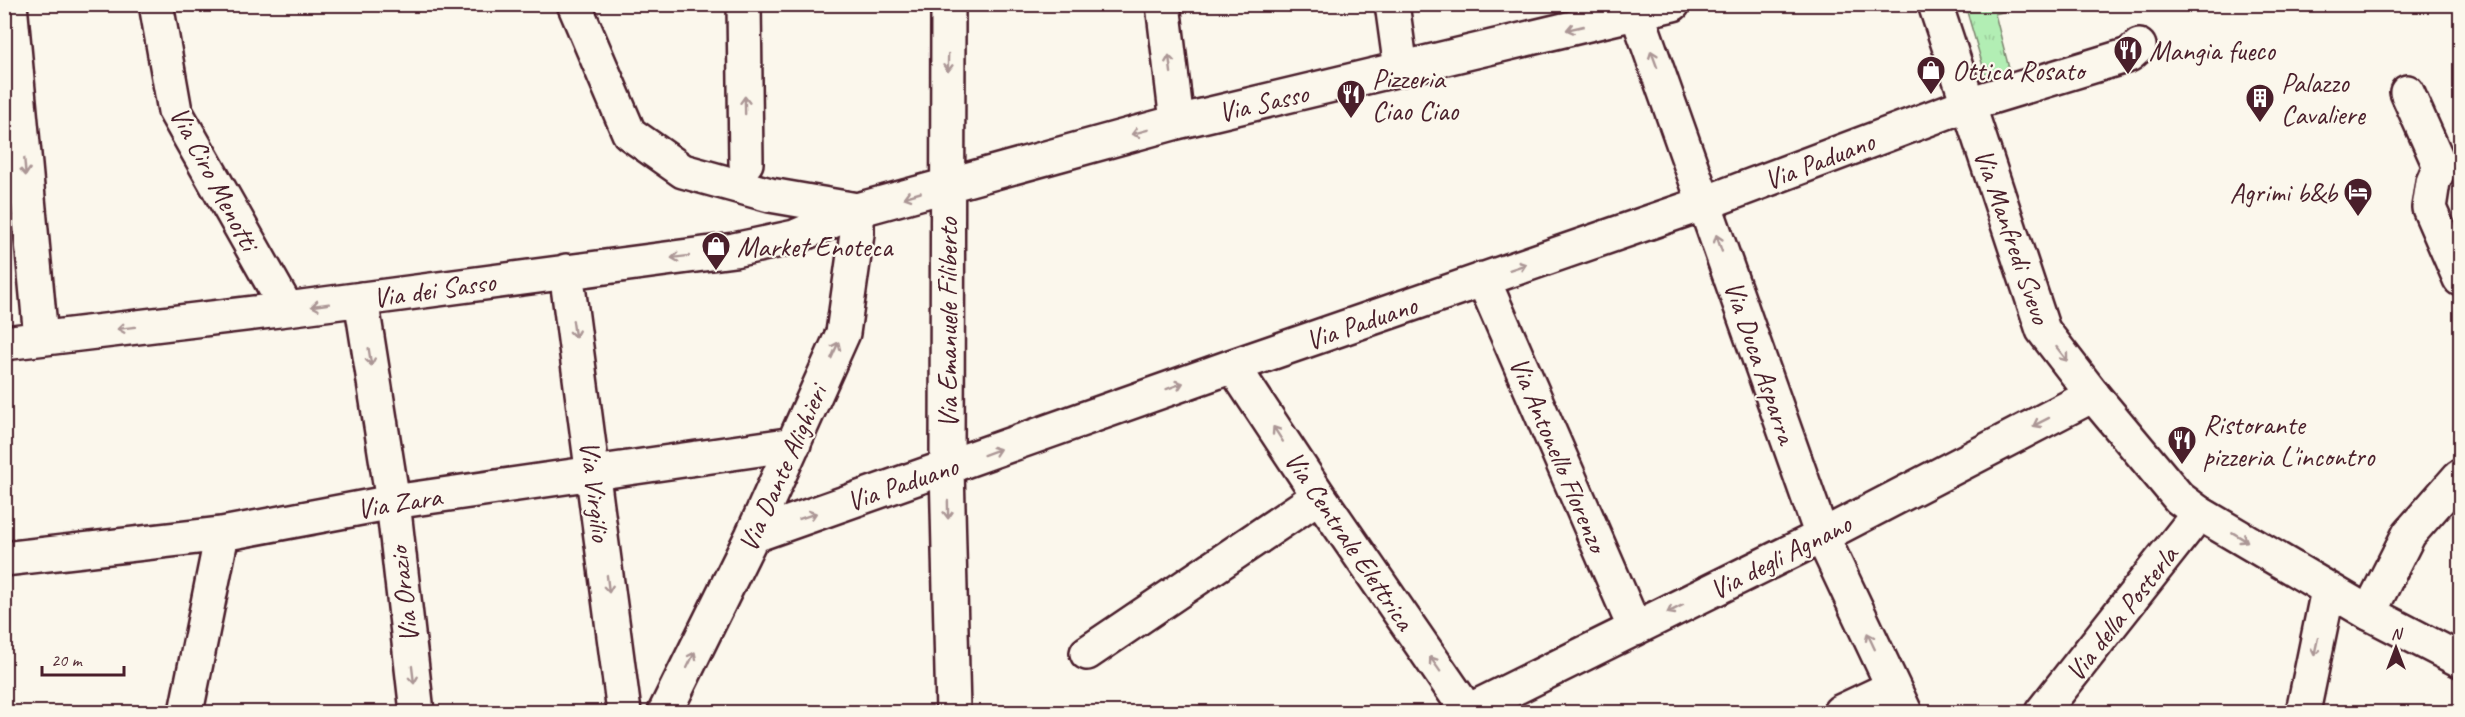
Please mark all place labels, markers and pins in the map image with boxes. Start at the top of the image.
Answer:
place label: Mangia fueco [2149,33,2277,68]
restaurant icon: Mangia fueco [2112,34,2144,76]
place label: Ottica Rosato [1952,53,2087,88]
shop icon: Ottica Rosato [1915,54,1947,96]
place label: Pizzeria Ciao Ciao [1372,61,1460,128]
place label: Palazzo Cavaliere [2281,65,2367,132]
restaurant icon: Pizzeria Ciao Ciao [1335,78,1367,120]
building icon: Palazzo Cavaliere [2244,82,2276,124]
place label: Agrimi b&b [2230,175,2339,210]
hotel icon: Agrimi b&b [2342,176,2374,218]
place label: Market Enoteca [737,229,894,264]
shop icon: Market Enoteca [700,230,732,272]
place label: Ristorante pizzeria L'incontro [2203,407,2377,474]
restaurant icon: Ristorante pizzeria L'incontro [2166,424,2198,466]

